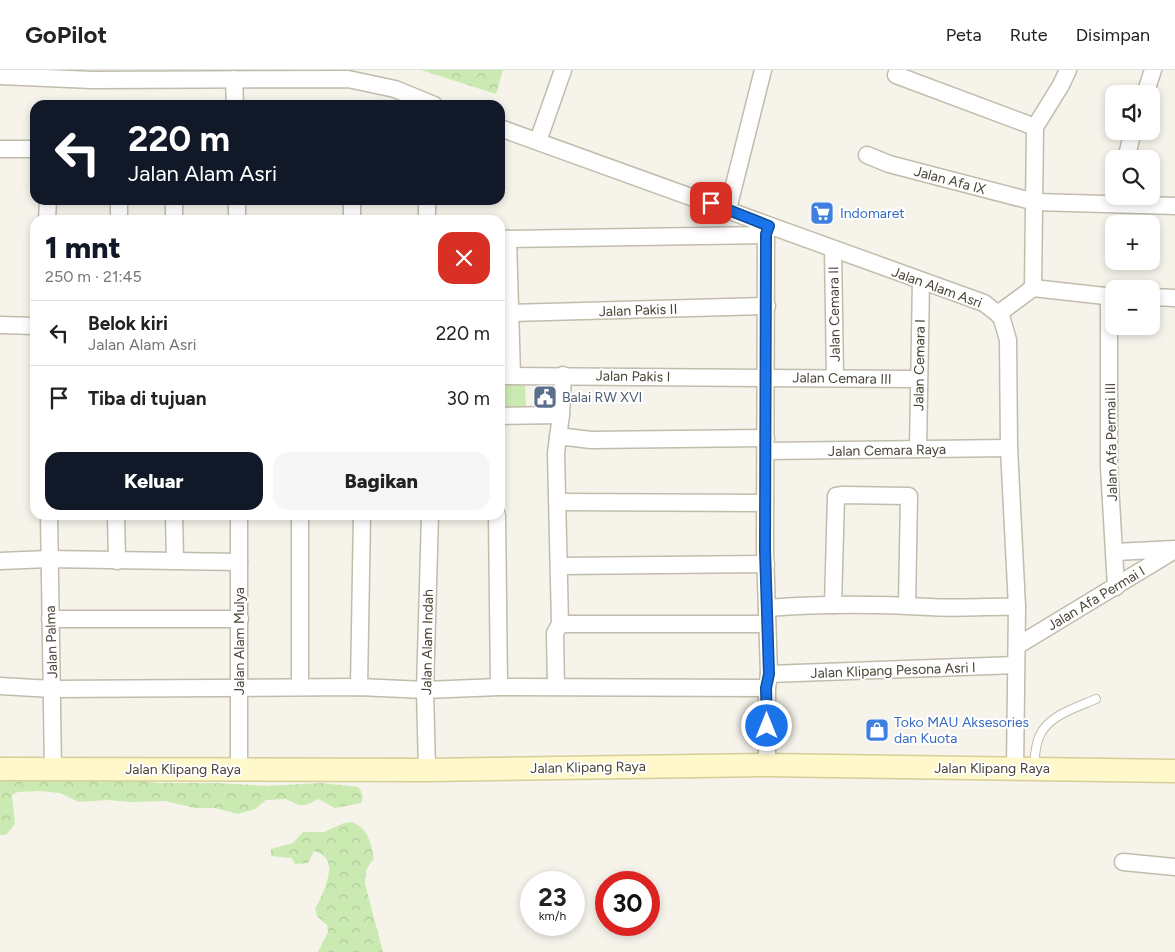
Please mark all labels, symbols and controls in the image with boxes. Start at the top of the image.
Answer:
text: GoPilot [25,20,107,49]
text: Peta [946,24,982,46]
text: Rute [1010,24,1048,46]
text: Disimpan [1076,24,1150,46]
map controls [1105,85,1160,335]
button: sound [1105,85,1160,140]
text: 220 m [128,118,230,160]
icon: left [45,120,110,185]
button: search [1105,150,1160,205]
text: Jalan Alam Asri [128,160,277,187]
street label: Jalan Afa IX [912,163,988,198]
pin [690,182,732,224]
icon: arrive [697,189,725,217]
supermarket icon: Indomaret [809,200,835,226]
place label: Indomaret [840,205,905,222]
button: + [1105,215,1160,270]
text: 1 mnt [45,229,121,266]
button: close [438,232,490,284]
street label: Jalan Alam Asri [889,263,984,312]
street label: Jalan Cemara II [825,266,844,362]
text: 250 m · 21:45 [45,267,142,286]
button: − [1105,280,1160,335]
street label: Jalan Pakis II [598,301,678,320]
text: Belok kiri [88,312,168,335]
icon: left [45,319,73,347]
street label: Jalan Cemara I [910,319,929,411]
text: 220 m [436,322,490,345]
text: Jalan Alam Asri [88,335,196,354]
street label: Jalan Pakis I [595,367,671,386]
street label: Jalan Cemara III [792,369,892,388]
street label: Jalan Afa Permai III [1102,383,1121,501]
icon: arrive [45,384,73,412]
public building icon: Balai RW XVI [532,384,558,410]
text: Tiba di tujuan [88,387,207,410]
text: 30 m [447,387,490,410]
place label: Balai RW XVI [562,389,642,406]
street label: Jalan Cemara Raya [828,441,946,460]
button: Keluar [45,452,263,510]
button: Bagikan [273,452,490,510]
street label: Jalan Afa Permai I [1044,563,1148,634]
street label: Jalan Alam Mulya [231,587,248,695]
street label: Jalan Alam Indah [418,589,437,695]
street label: Jalan Palma [42,605,61,679]
street label: Jalan Klipang Pesona Asri I [810,659,976,682]
position arrow [740,699,792,751]
place label: Toko MAU Aksesories dan Kuota [894,714,1029,747]
shop icon: Toko MAU Aksesories dan Kuota [864,717,890,743]
street label: Jalan Klipang Raya [530,758,646,777]
street label: Jalan Klipang Raya [934,760,1050,777]
street label: Jalan Klipang Raya [125,761,241,778]
speed limit sign: 30 [595,871,660,936]
text: 23 [538,882,567,912]
text: km/h [539,909,566,923]

